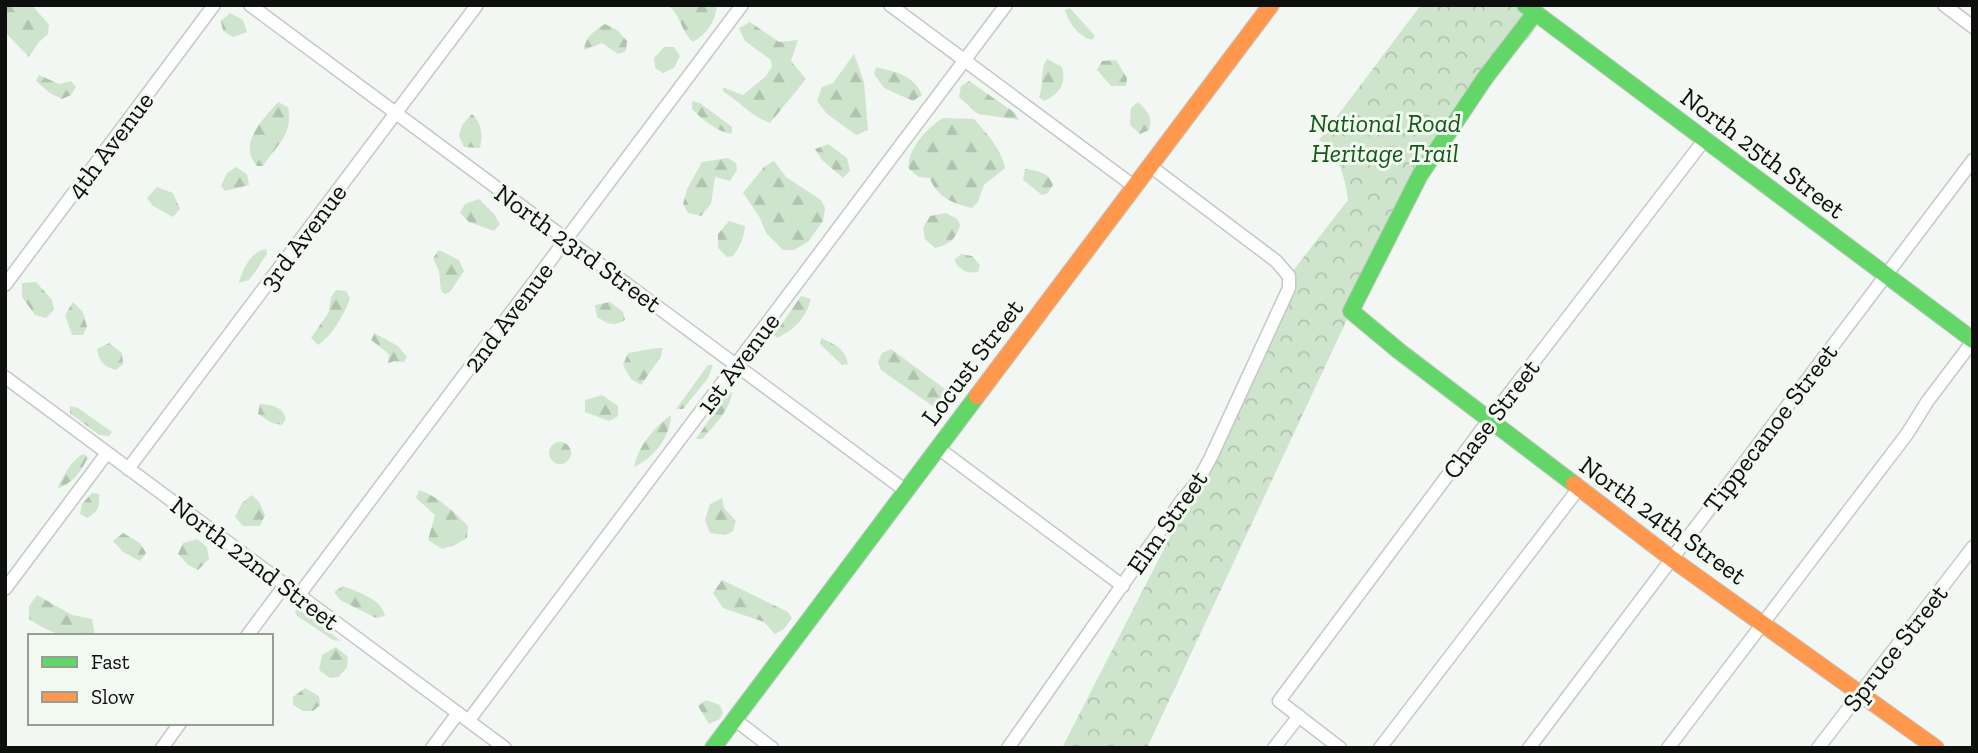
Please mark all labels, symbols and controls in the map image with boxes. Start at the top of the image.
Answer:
street label: North 25th Street [1674,81,1852,226]
street label: 4th Avenue [59,85,161,205]
park label: National Road Heritage Trail [1309,107,1461,169]
street label: 3rd Avenue [252,177,354,297]
street label: North 23rd Street [488,177,668,319]
street label: 2nd Avenue [456,255,560,379]
street label: Locust Street [914,292,1030,431]
street label: 1st Avenue [690,306,786,420]
street label: Tippecanoe Street [1696,337,1844,519]
street label: Chase Street [1436,352,1547,485]
street label: North 24th Street [1573,449,1753,591]
street label: Elm Street [1120,464,1214,580]
street label: North 22nd Street [164,489,346,637]
street label: Spruce Street [1836,578,1955,718]
legend [28,634,273,725]
text: Fast [91,649,130,674]
text: Slow [91,684,134,709]

